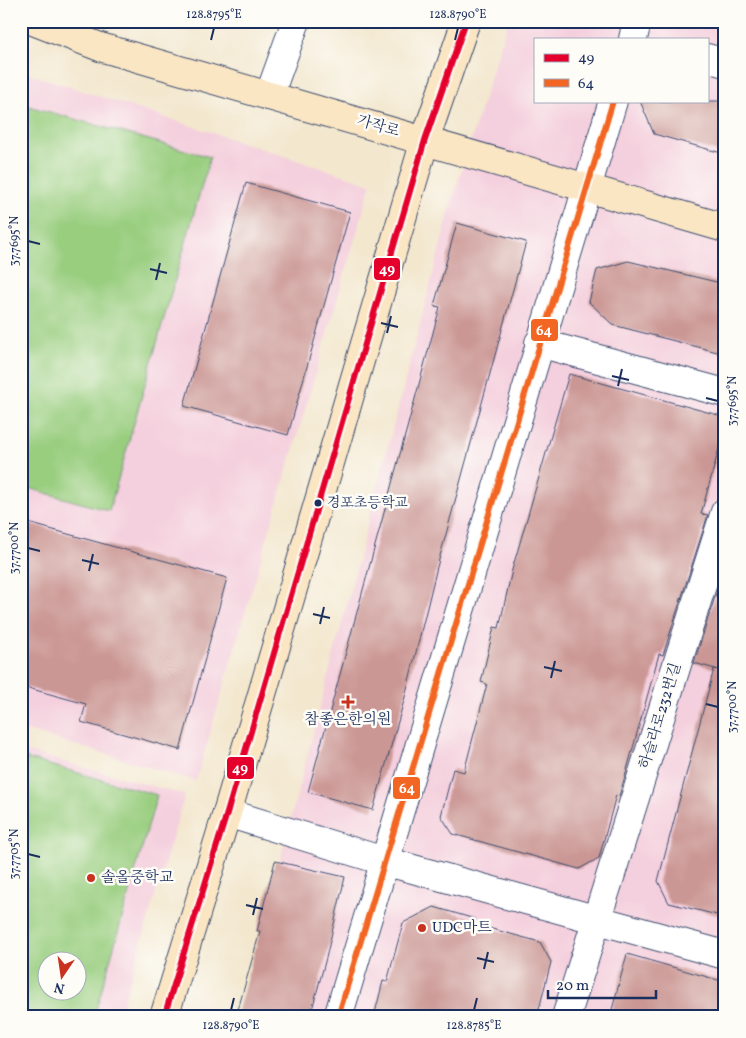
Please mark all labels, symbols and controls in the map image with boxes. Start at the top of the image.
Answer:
text: 128.8795°E [186,7,242,23]
text: 128.8790°E [430,7,486,23]
legend [534,38,708,102]
text: 49 [578,48,595,69]
text: 64 [578,74,594,95]
street label: 가작로 [354,111,402,143]
text: 37.7695°N [7,216,23,266]
line badge: 49 [373,257,401,281]
text: 49 [379,261,395,280]
line badge: 64 [530,318,559,342]
text: 64 [536,322,552,341]
text: 37.7695°N [725,376,741,426]
place label: 경포초등학교 [327,494,409,513]
marker: 경포초등학교 [313,498,323,508]
text: 37.7700°N [7,522,23,574]
street label: 하슬라로232번길 [635,660,687,772]
text: 37.7700°N [725,681,741,733]
marker: 참좋은한의원 [341,695,355,709]
place label: 참좋은한의원 [305,710,391,731]
line badge: 49 [226,756,255,780]
text: 49 [232,760,248,779]
line badge: 64 [392,776,421,800]
text: 64 [399,780,415,799]
text: 37.7705°N [7,829,23,879]
place label: 솔올중학교 [101,868,174,889]
marker: 솔올중학교 [85,872,97,884]
place label: UDC마트 [432,918,492,939]
marker: UDC마트 [416,922,428,934]
north arrow [38,950,88,1000]
scale bar [548,968,656,1000]
text: 20 m [556,976,589,997]
text: N [52,977,67,998]
text: 128.8790°E [203,1018,259,1034]
text: 128.8785°E [446,1018,502,1034]

